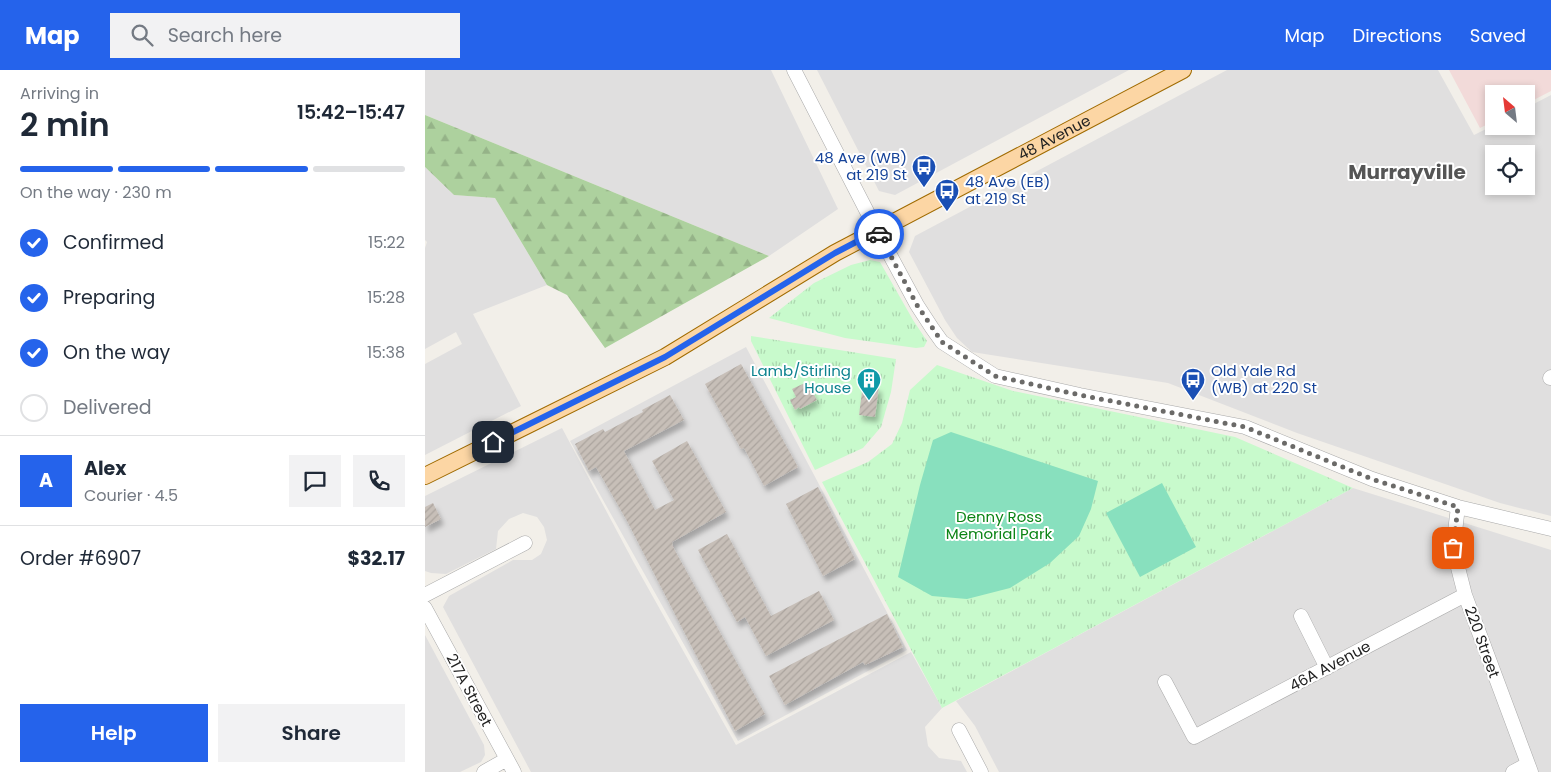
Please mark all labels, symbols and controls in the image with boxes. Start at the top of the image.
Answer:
search box [110,13,460,58]
text: Map [25,19,80,52]
icon: search [128,21,156,49]
text: Search here [168,22,282,49]
text: Map [1285,23,1324,48]
text: Directions [1352,23,1442,48]
text: Saved [1470,23,1526,48]
text: Arriving in [20,82,99,105]
north arrow [1485,85,1535,135]
map controls [1485,85,1535,195]
text: 15:42–15:47 [297,99,405,126]
text: 2 min [20,102,110,147]
street label: 48 Avenue [1014,109,1094,165]
button: locate [1485,145,1535,195]
place label: 48 Ave (WB) at 219 St [815,147,907,185]
bus stop icon: 48 Ave (WB) at 219 St [911,154,937,188]
district label: Murrayville [1348,158,1466,186]
place label: 48 Ave (EB) at 219 St [965,171,1050,209]
bus stop icon: 48 Ave (EB) at 219 St [934,178,960,212]
text: On the way · 230 m [20,181,172,204]
courier [854,209,904,259]
icon: car [865,220,893,248]
icon: check [20,229,48,257]
text: Confirmed [63,229,164,256]
text: 15:22 [368,231,405,254]
icon: check [20,284,48,312]
text: Preparing [63,284,155,311]
text: 15:28 [367,286,405,309]
icon: check [20,339,48,367]
text: On the way [63,339,170,366]
text: 15:38 [367,341,405,364]
place label: Lamb/Stirling House [751,360,851,398]
place label: Old Yale Rd (WB) at 220 St [1211,360,1317,398]
building icon: Lamb/Stirling House [856,367,882,401]
bus stop icon: Old Yale Rd (WB) at 220 St [1180,367,1206,401]
text: Delivered [63,394,152,421]
pin [472,421,514,463]
icon: home [479,428,507,456]
text: Alex [84,455,126,482]
button: chat [289,455,341,507]
button: phone [353,455,405,507]
text: A [39,467,53,494]
text: Courier · 4.5 [84,484,178,507]
park label: Denny Ross Memorial Park [946,506,1053,544]
pin [1432,527,1474,569]
icon: bag [1439,534,1467,562]
text: Order #6907 [20,545,141,572]
text: $32.17 [347,545,405,572]
street label: 220 Street [1460,603,1505,680]
street label: 46A Avenue [1285,635,1374,696]
street label: 217A Street [441,650,497,730]
button: Help [20,704,208,762]
button: Share [218,704,405,762]

